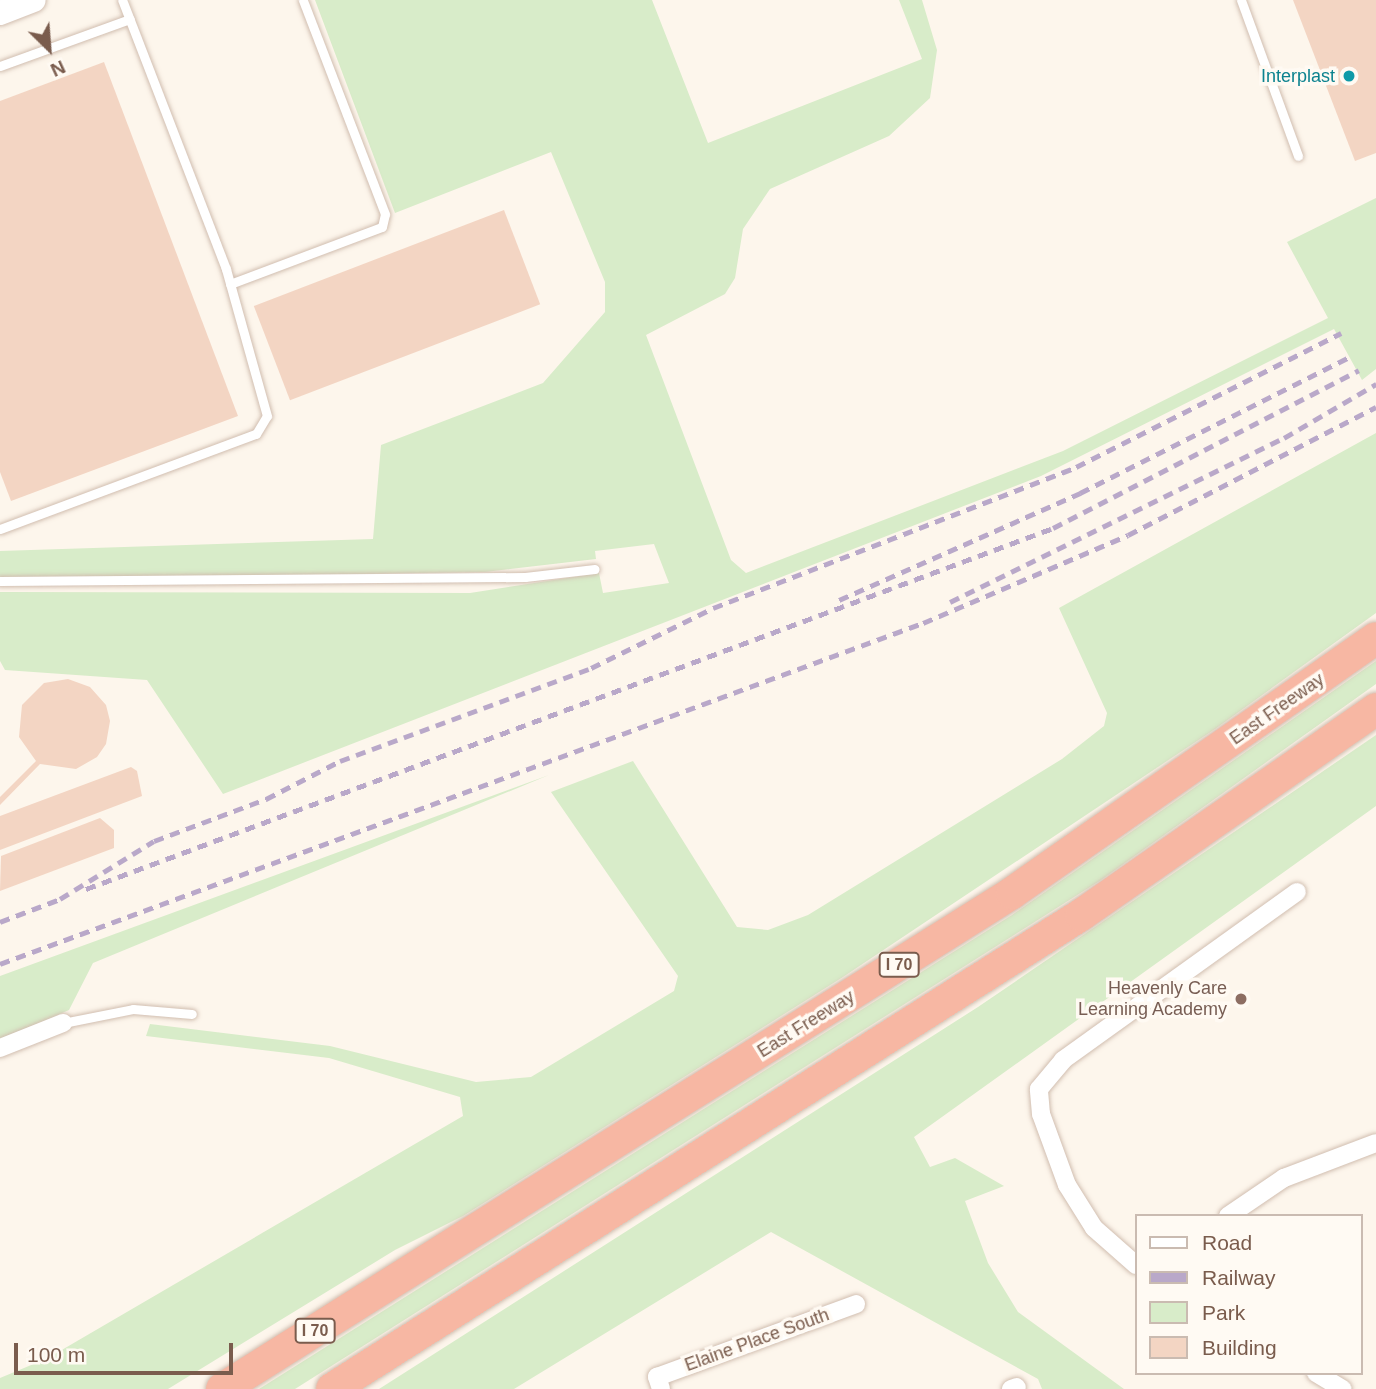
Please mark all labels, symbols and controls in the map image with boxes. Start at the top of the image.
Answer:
north arrow [14,14,84,84]
text: N [47,56,69,81]
place label: Interplast [1261,65,1335,87]
marker: Interplast [1341,68,1357,84]
street label: East Freeway [1226,669,1328,749]
road number: I 70 [878,953,920,978]
place label: Heavenly Care Learning Academy [1077,978,1227,1020]
street label: East Freeway [754,986,858,1062]
marker: Heavenly Care Learning Academy [1233,991,1249,1007]
legend [1134,1214,1362,1375]
text: Road [1202,1231,1252,1254]
text: Railway [1202,1266,1276,1289]
text: Park [1202,1301,1245,1324]
street label: Elaine Place South [682,1304,832,1376]
road number: I 70 [294,1318,336,1344]
scale bar [18,1330,236,1374]
text: Building [1202,1336,1277,1359]
text: 100 m [27,1343,85,1366]

